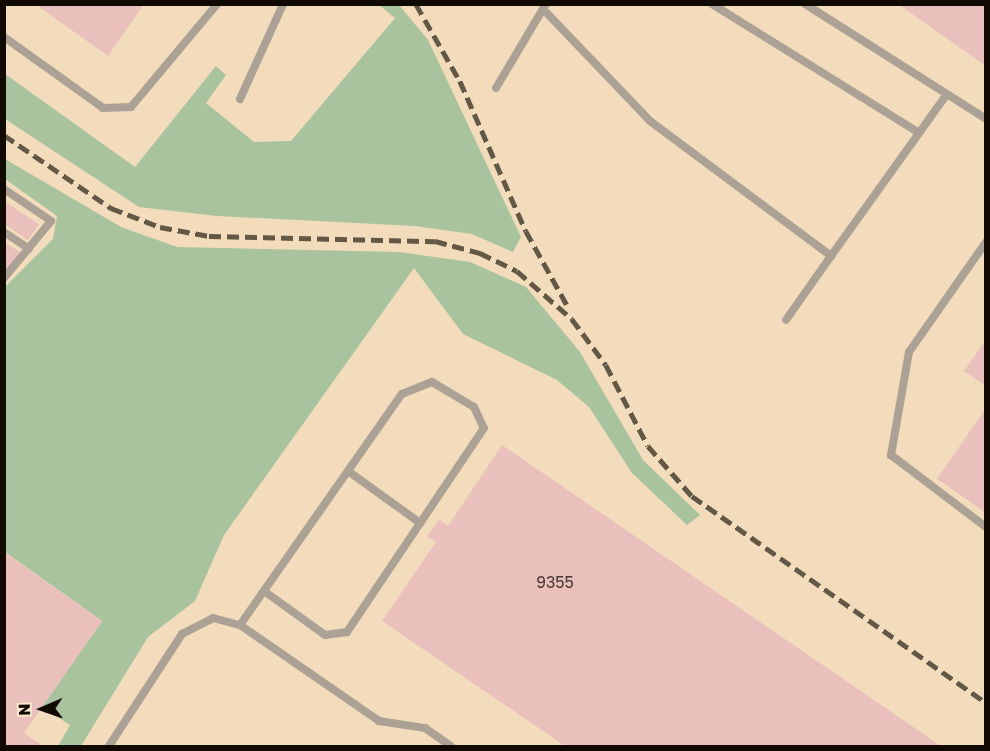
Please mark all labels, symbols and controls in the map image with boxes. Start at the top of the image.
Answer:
house number: 9355 [536,572,574,592]
north arrow [12,679,72,739]
text: N [14,703,34,716]

